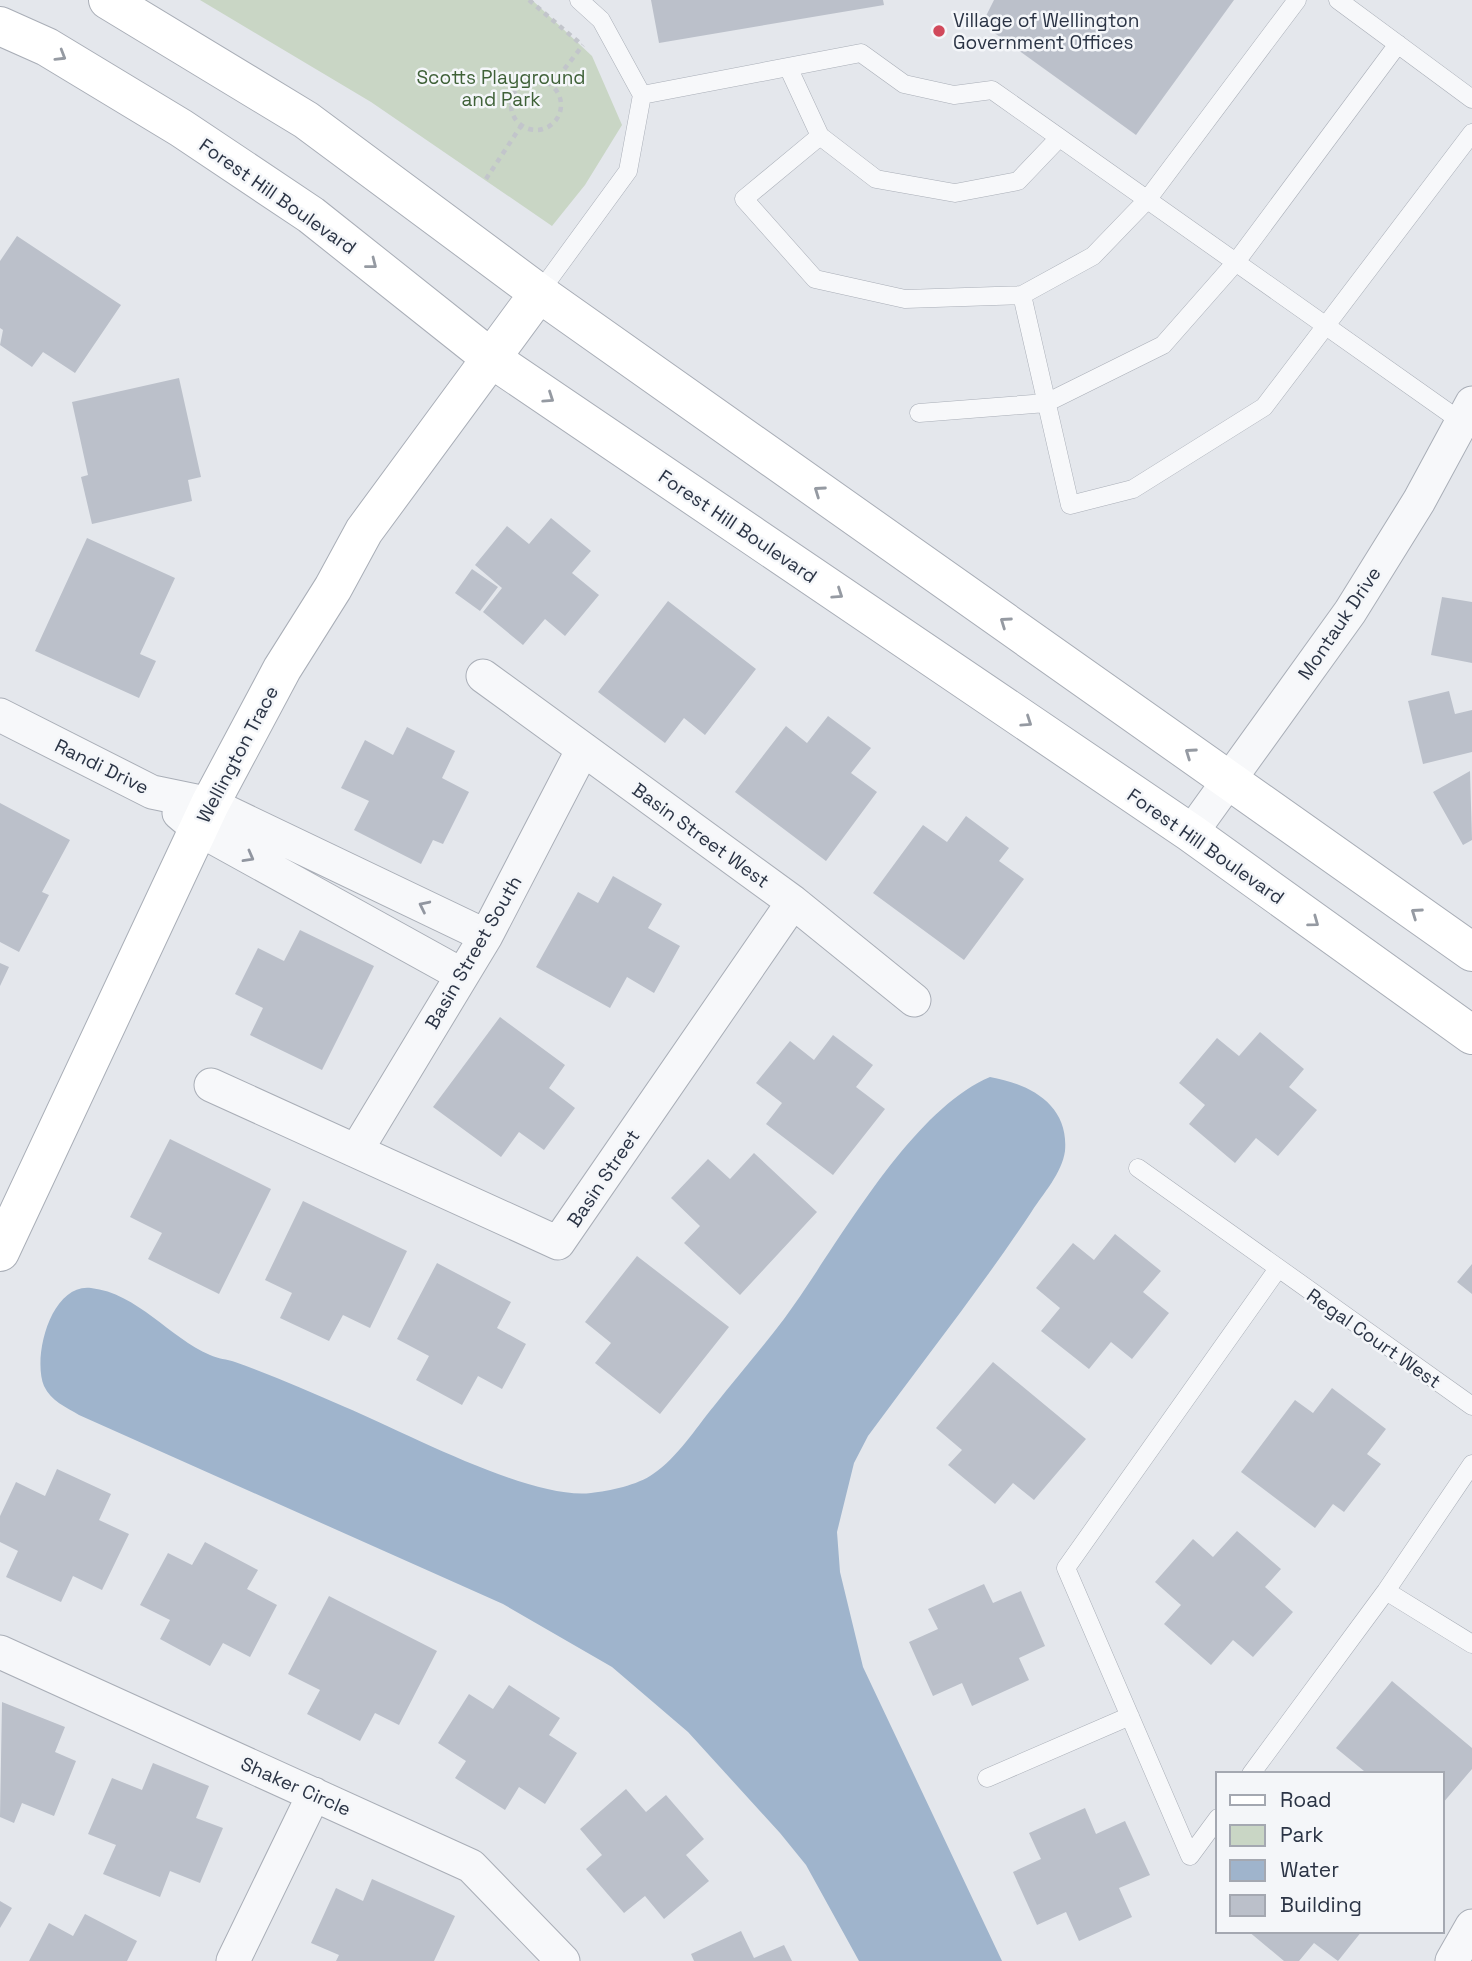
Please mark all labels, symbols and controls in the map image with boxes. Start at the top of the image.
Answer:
place label: Village of Wellington Government Offices [953,8,1139,55]
marker: Village of Wellington Government Offices [931,23,947,39]
one-way arrow [54,48,67,61]
park label: Scotts Playground and Park [416,65,586,112]
street label: Forest Hill Boulevard [194,133,361,260]
one-way arrow [365,255,377,268]
one-way arrow [541,390,554,402]
street label: Forest Hill Boulevard [654,464,822,589]
one-way arrow [814,487,827,499]
street label: Montauk Drive [1292,562,1386,685]
one-way arrow [830,586,843,598]
one-way arrow [1000,618,1013,630]
street label: Wellington Trace [191,682,284,827]
one-way arrow [1019,714,1032,727]
street label: Randi Drive [51,733,153,800]
one-way arrow [1185,749,1198,761]
street label: Basin Street West [627,777,774,894]
street label: Forest Hill Boulevard [1122,783,1289,910]
one-way arrow [242,849,254,862]
street label: Basin Street South [419,871,527,1033]
one-way arrow [419,901,431,915]
one-way arrow [1411,909,1424,921]
one-way arrow [1306,914,1319,926]
street label: Basin Street [562,1125,645,1232]
street label: Regal Court West [1302,1283,1446,1394]
street label: Shaker Circle [237,1751,355,1822]
legend [1216,1772,1444,1933]
text: Road [1280,1786,1332,1813]
text: Park [1280,1821,1324,1848]
text: Water [1280,1856,1339,1883]
text: Building [1280,1891,1362,1918]

